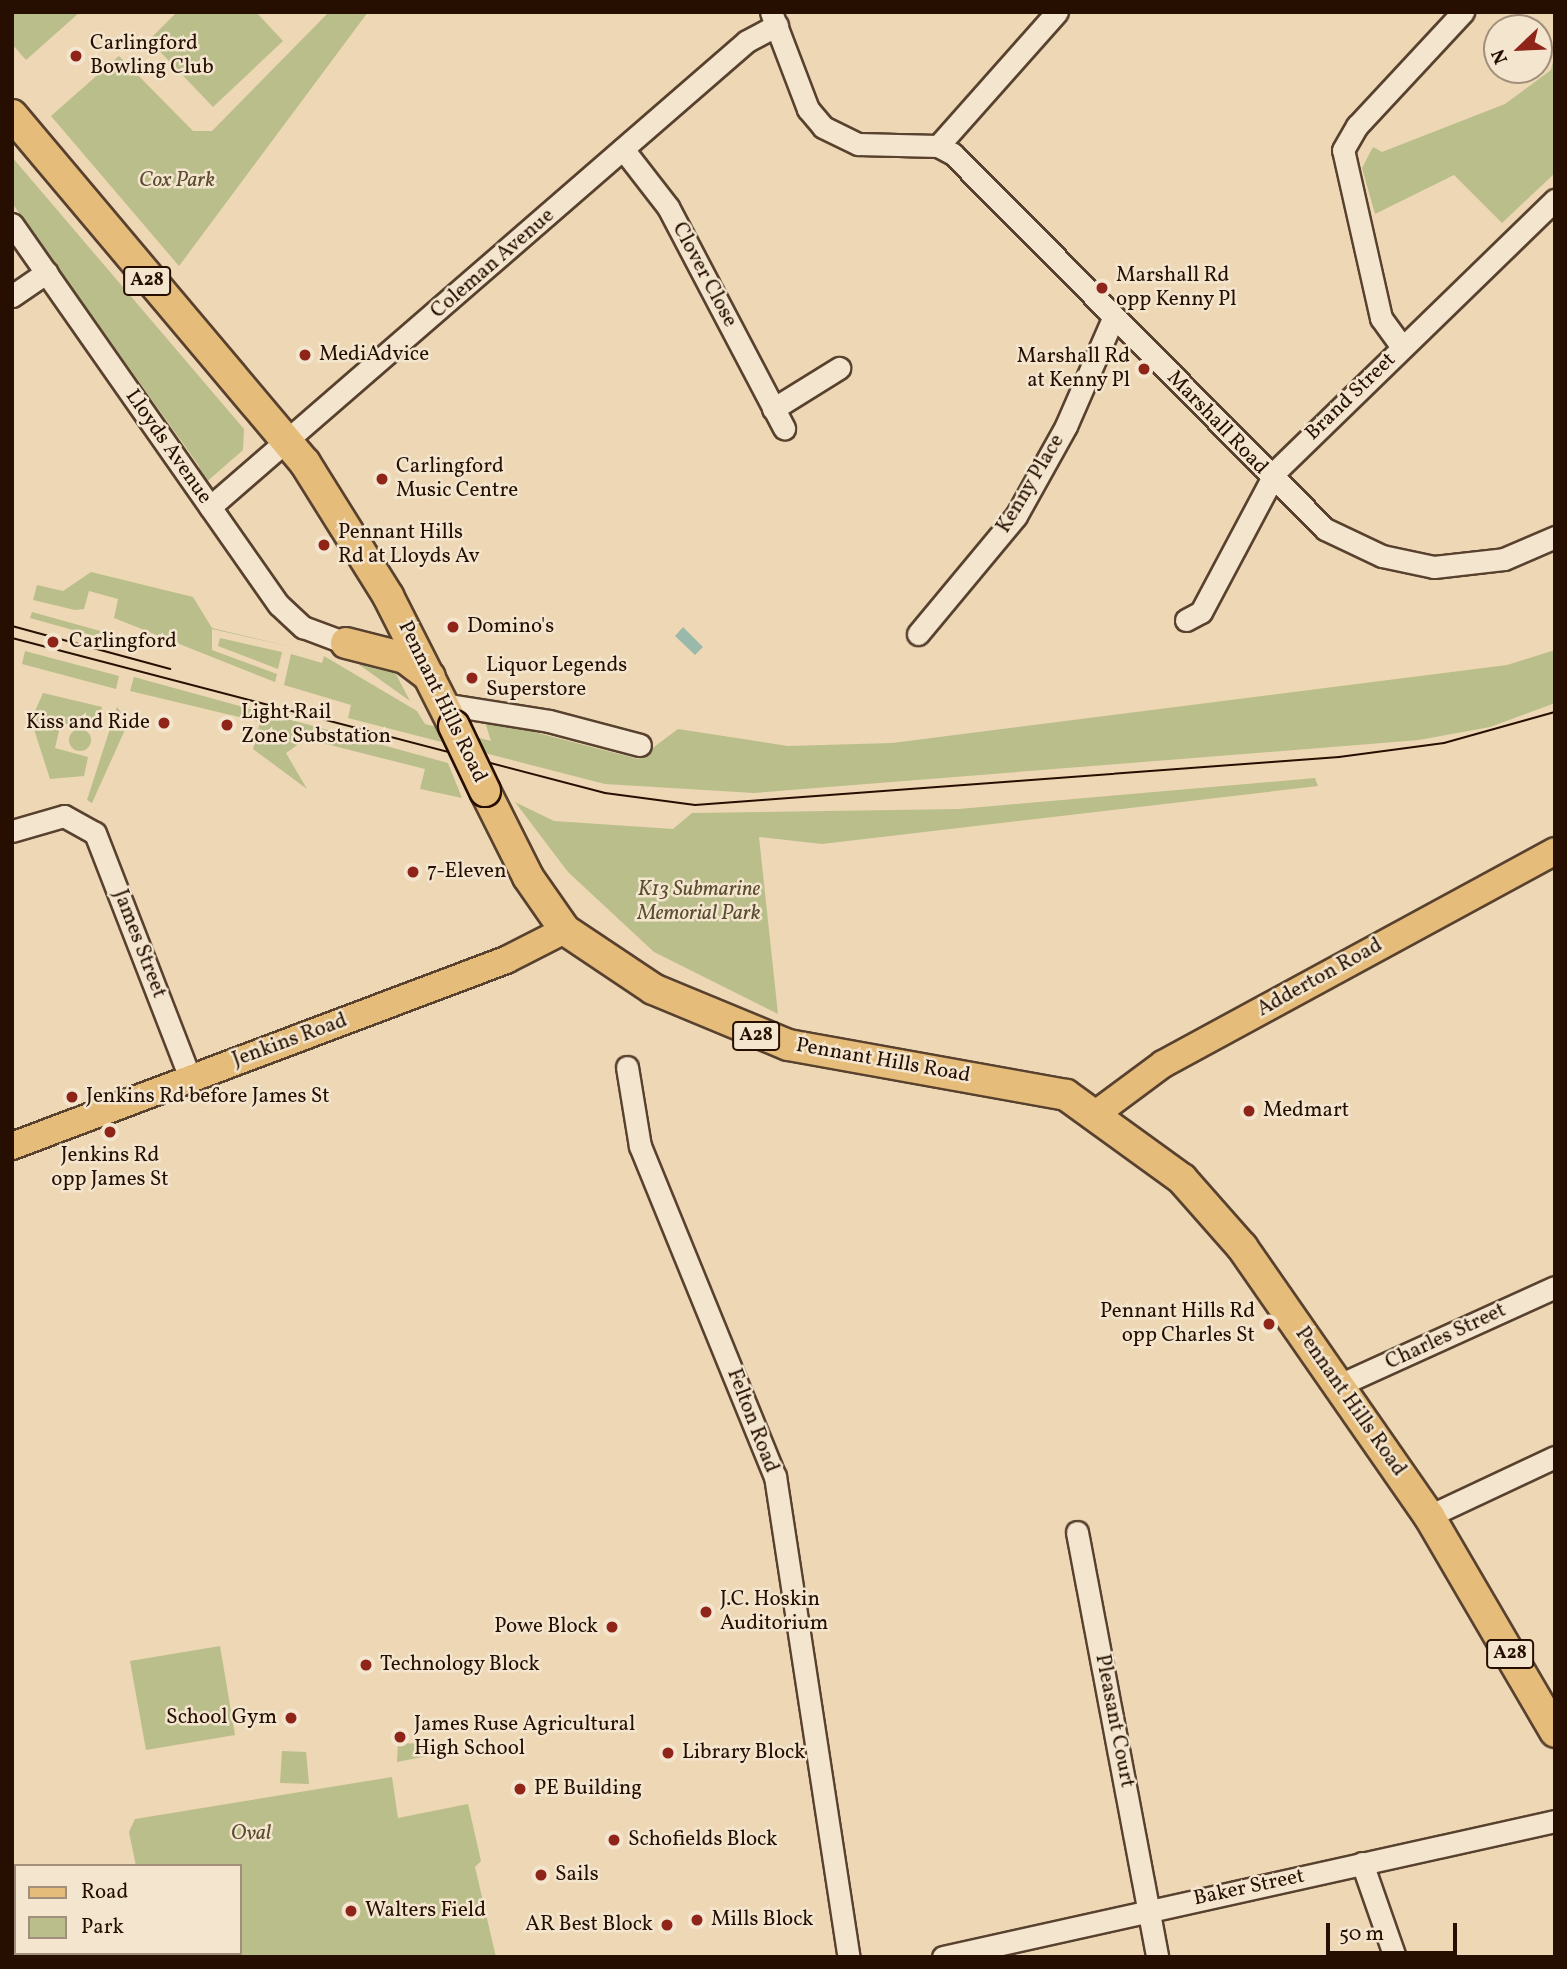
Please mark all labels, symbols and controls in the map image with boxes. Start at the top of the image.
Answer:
north arrow [1483,14,1553,84]
place label: Carlingford Bowling Club [90,31,214,81]
text: N [1486,45,1515,68]
marker: Carlingford Bowling Club [68,48,84,64]
park label: Cox Park [139,168,215,194]
street label: Coleman Avenue [426,204,560,324]
street label: Clover Close [666,218,742,332]
place label: Marshall Rd opp Kenny Pl [1116,263,1237,313]
road number: A28 [122,266,172,296]
marker: Marshall Rd opp Kenny Pl [1094,280,1110,296]
place label: MediAdvice [319,342,429,368]
place label: Marshall Rd at Kenny Pl [1017,344,1130,394]
marker: MediAdvice [297,347,313,363]
street label: Brand Street [1301,348,1401,446]
marker: Marshall Rd at Kenny Pl [1136,361,1152,377]
street label: Marshall Road [1161,366,1273,480]
street label: Lloyds Avenue [119,385,217,509]
street label: Kenny Place [992,430,1070,538]
place label: Carlingford Music Centre [396,454,518,504]
marker: Carlingford Music Centre [374,471,390,487]
place label: Pennant Hills Rd at Lloyds Av [338,520,479,570]
marker: Pennant Hills Rd at Lloyds Av [316,537,332,553]
place label: Domino's [467,614,554,640]
street label: Pennant Hills Road [392,617,492,787]
marker: Domino's [445,619,461,635]
place label: Carlingford [69,629,177,655]
marker: Carlingford [43,632,63,652]
place label: Liquor Legends Superstore [486,653,627,703]
marker: Liquor Legends Superstore [464,670,480,686]
place label: Light Rail Zone Substation [241,700,391,750]
place label: Kiss and Ride [26,710,150,736]
marker: Kiss and Ride [156,715,172,731]
marker: Light Rail Zone Substation [219,717,235,733]
place label: 7-Eleven [427,859,507,885]
marker: 7-Eleven [405,864,421,880]
park label: K13 Submarine Memorial Park [638,877,760,927]
street label: James Street [107,886,171,1002]
street label: Adderton Road [1253,933,1387,1023]
street label: Jenkins Road [229,1009,351,1073]
road number: A28 [732,1020,780,1052]
street label: Pennant Hills Road [794,1033,972,1089]
place label: Jenkins Rd before James St [86,1084,330,1110]
marker: Jenkins Rd before James St [64,1089,80,1105]
place label: Medmart [1263,1098,1349,1124]
marker: Medmart [1241,1103,1257,1119]
marker: Jenkins Rd opp James St [102,1124,118,1140]
place label: Jenkins Rd opp James St [51,1143,169,1193]
street label: Charles Street [1382,1298,1510,1376]
place label: Pennant Hills Rd opp Charles St [1100,1299,1255,1349]
marker: Pennant Hills Rd opp Charles St [1261,1316,1277,1332]
street label: Pennant Hills Road [1289,1322,1411,1482]
street label: Felton Road [721,1365,783,1477]
place label: J.C. Hoskin Auditorium [720,1587,828,1637]
marker: J.C. Hoskin Auditorium [698,1604,714,1620]
place label: Powe Block [494,1614,598,1640]
marker: Powe Block [604,1619,620,1635]
road number: A28 [1486,1638,1534,1670]
place label: Technology Block [380,1652,540,1678]
street label: Pleasant Court [1089,1652,1139,1790]
marker: Technology Block [358,1657,374,1673]
place label: School Gym [166,1705,277,1731]
marker: School Gym [283,1710,299,1726]
place label: James Ruse Agricultural High School [414,1712,635,1762]
marker: James Ruse Agricultural High School [392,1729,408,1745]
place label: Library Block [682,1740,806,1766]
marker: Library Block [660,1745,676,1761]
place label: PE Building [534,1776,642,1802]
marker: PE Building [512,1781,528,1797]
park label: Oval [231,1821,271,1847]
place label: Schofields Block [628,1827,777,1853]
marker: Schofields Block [606,1832,622,1848]
place label: Sails [555,1862,599,1888]
legend [14,1864,242,1955]
street label: Baker Street [1191,1864,1307,1912]
marker: Sails [533,1867,549,1883]
text: Road [81,1878,128,1907]
place label: Walters Field [365,1898,486,1924]
marker: Walters Field [343,1903,359,1919]
place label: Mills Block [711,1907,813,1933]
scale bar [1329,1910,1460,1954]
place label: AR Best Block [525,1912,653,1938]
marker: Mills Block [689,1912,705,1928]
text: Park [81,1913,124,1942]
marker: AR Best Block [659,1917,675,1933]
text: 50 m [1339,1920,1384,1949]

